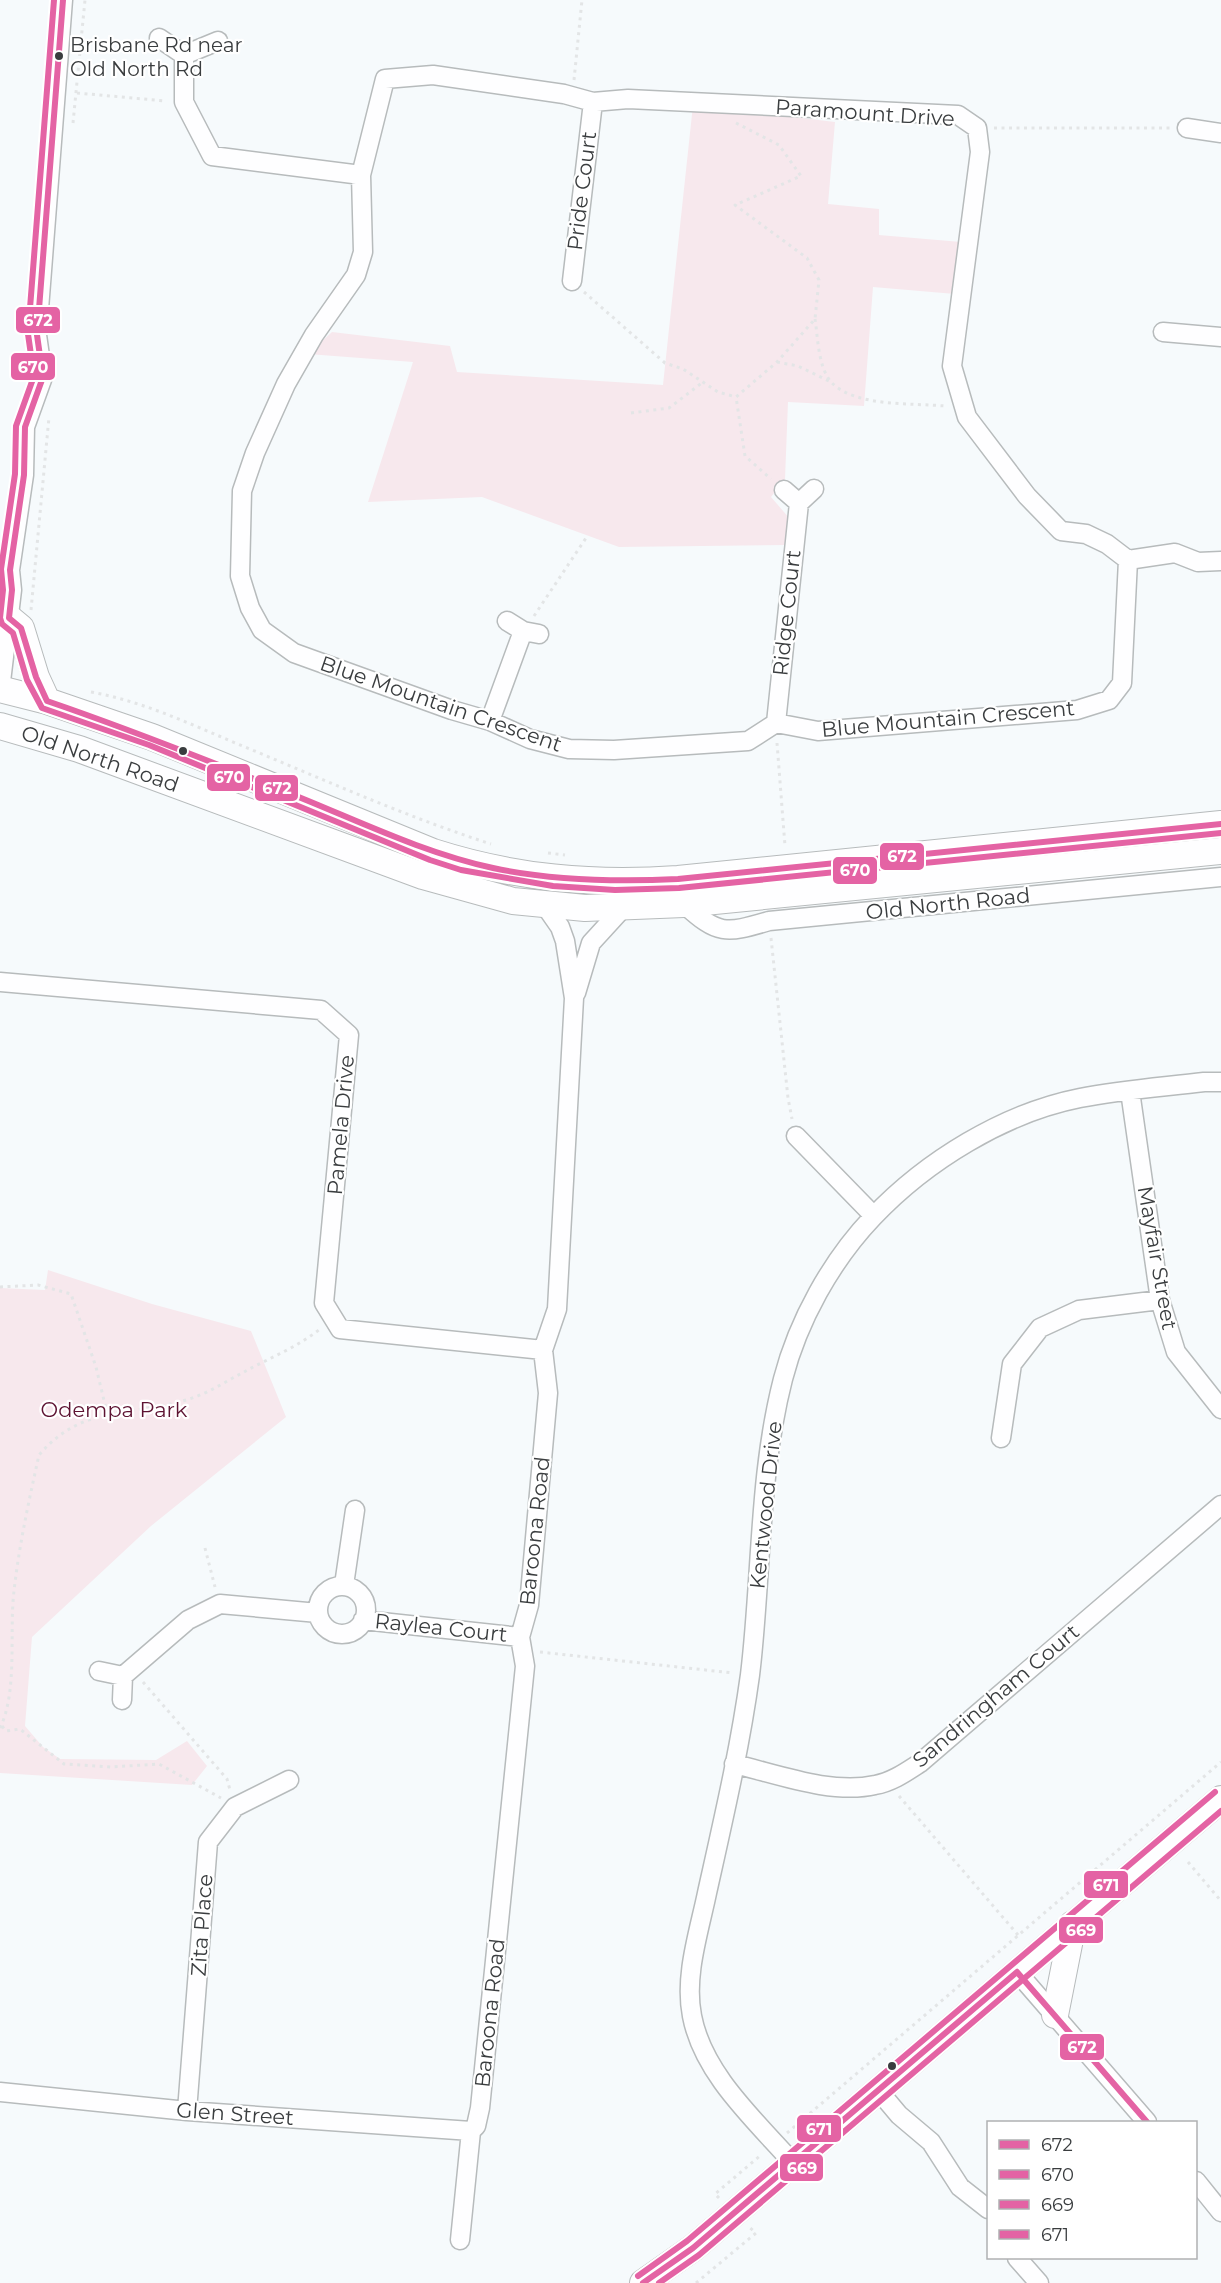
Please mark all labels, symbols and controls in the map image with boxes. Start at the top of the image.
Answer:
place label: Brisbane Rd near Old North Rd [70,33,243,81]
marker: Brisbane Rd near Old North Rd [53,50,65,62]
street label: Paramount Drive [774,94,956,131]
street label: Pride Court [562,130,601,252]
line badge: 672 [15,306,61,334]
text: 672 [23,311,53,330]
line badge: 670 [10,352,56,381]
text: 670 [18,358,48,377]
street label: Ridge Court [767,549,806,677]
street label: Blue Mountain Crescent [317,650,565,757]
street label: Blue Mountain Crescent [820,695,1076,742]
street label: Old North Road [18,720,182,797]
unlabelled marker [177,745,189,757]
line badge: 670 [206,763,251,792]
text: 670 [214,768,244,787]
line badge: 672 [254,774,299,802]
text: 672 [262,779,292,798]
line badge: 672 [879,842,925,871]
text: 672 [887,847,917,866]
line badge: 670 [832,856,878,885]
text: 670 [840,861,870,880]
street label: Old North Road [865,882,1031,925]
street label: Pamela Drive [322,1054,359,1196]
street label: Mayfair Street [1133,1184,1182,1332]
park label: Odempa Park [41,1397,188,1422]
street label: Kentwood Drive [744,1420,787,1590]
street label: Baroona Road [514,1455,555,1607]
street label: Raylea Court [373,1608,509,1647]
street label: Sandringham Court [907,1619,1084,1773]
line badge: 671 [1083,1870,1129,1899]
street label: Zita Place [185,1873,218,1977]
text: 671 [1093,1876,1119,1895]
line badge: 669 [1058,1916,1104,1944]
text: 669 [1066,1921,1096,1940]
street label: Baroona Road [469,1937,510,2089]
line badge: 672 [1059,2033,1105,2061]
text: 672 [1067,2038,1097,2057]
unlabelled marker [886,2060,898,2072]
street label: Glen Street [175,2097,295,2130]
line badge: 671 [796,2114,842,2143]
text: 671 [806,2120,832,2139]
legend [987,2121,1197,2259]
text: 672 [1041,2134,1073,2156]
line badge: 669 [779,2153,824,2182]
text: 669 [787,2159,817,2178]
text: 670 [1041,2164,1074,2186]
text: 669 [1041,2194,1074,2216]
text: 671 [1041,2224,1069,2246]

